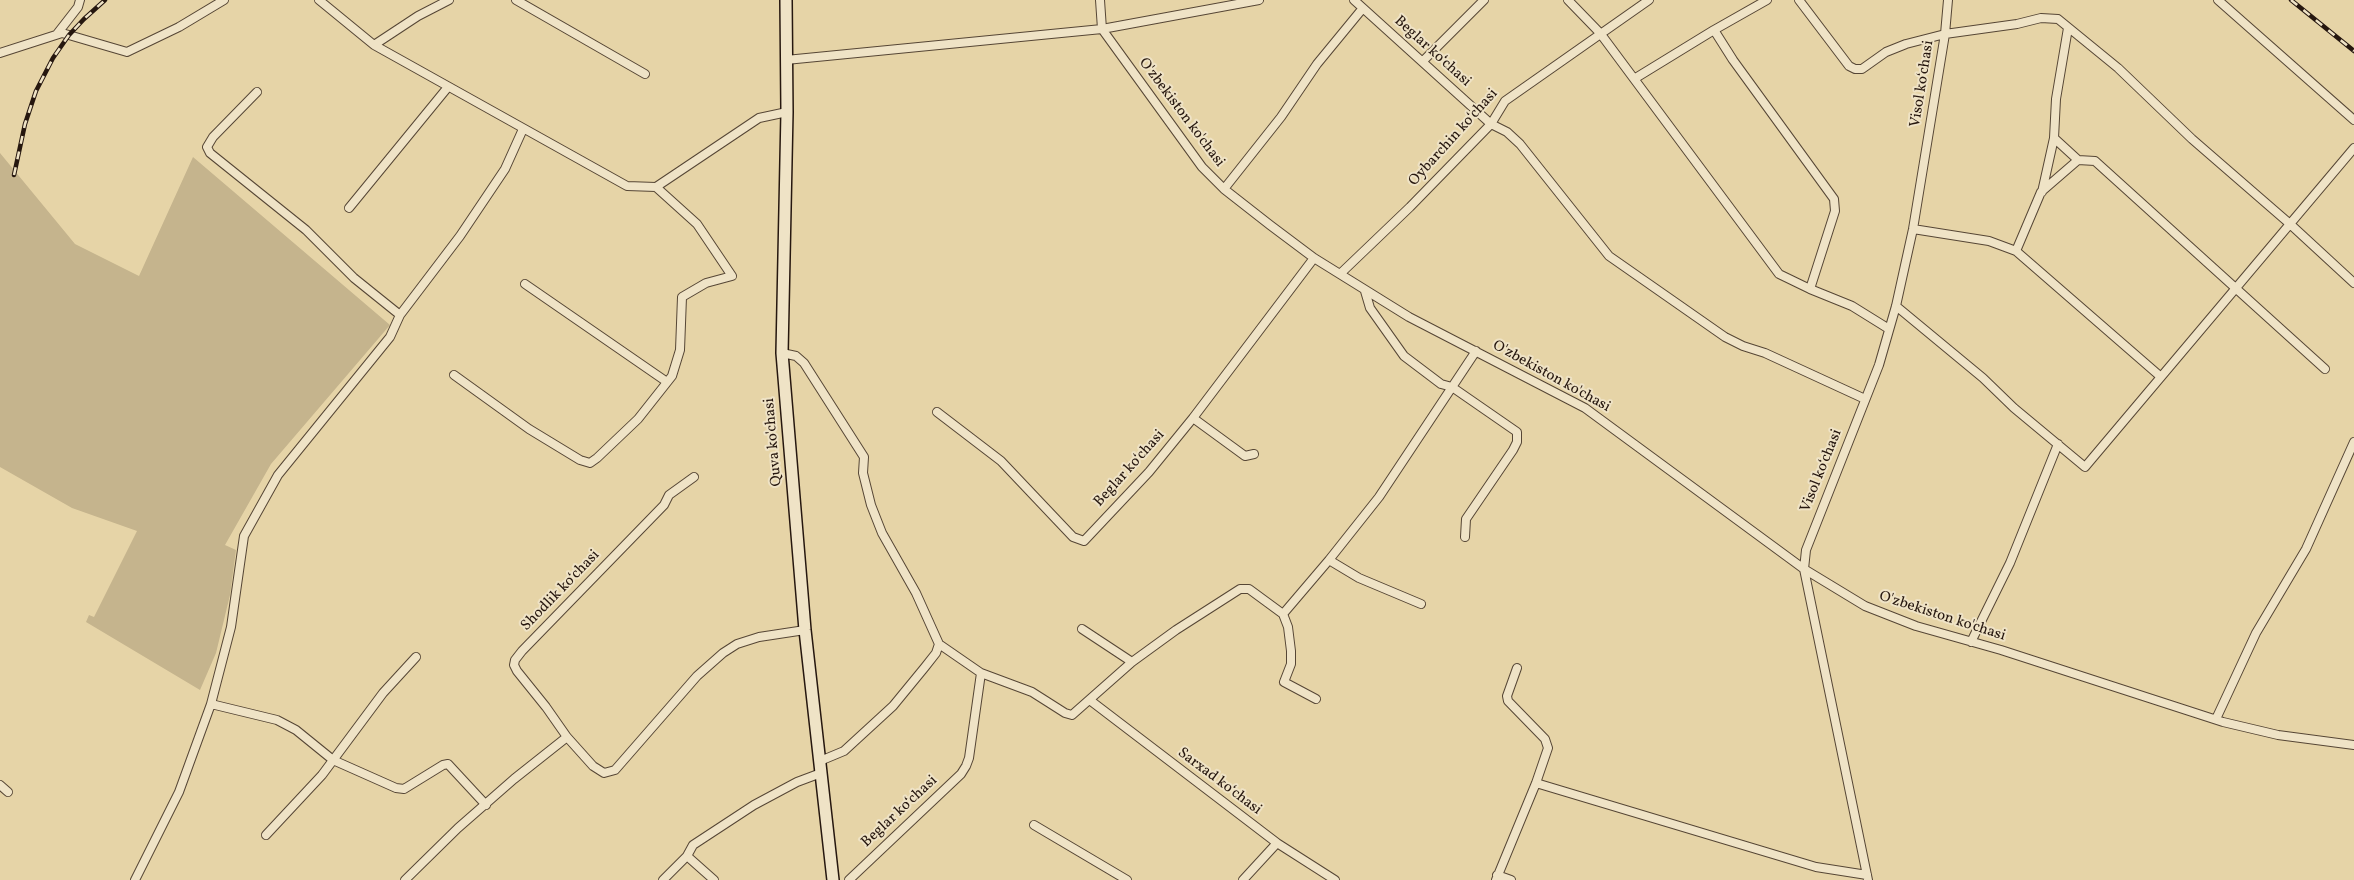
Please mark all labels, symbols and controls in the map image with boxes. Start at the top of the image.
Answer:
street label: Beglar koʻchasi [1390,13,1474,91]
street label: Visol koʻchasi [1907,39,1939,129]
street label: O'zbekiston ko'chasi [1134,55,1228,171]
street label: Oybarchin koʻchasi [1406,86,1502,190]
street label: O'zbekiston ko'chasi [1489,337,1613,417]
street label: Quva ko'chasi [761,397,787,487]
street label: Beglar koʻchasi [1091,427,1169,511]
street label: Visol koʻchasi [1797,427,1847,515]
street label: Shodlik koʻchasi [518,547,604,635]
street label: O'zbekiston ko'chasi [1876,588,2008,646]
street label: Sarxad koʻchasi [1173,745,1265,819]
street label: Beglar koʻchasi [858,772,942,852]

